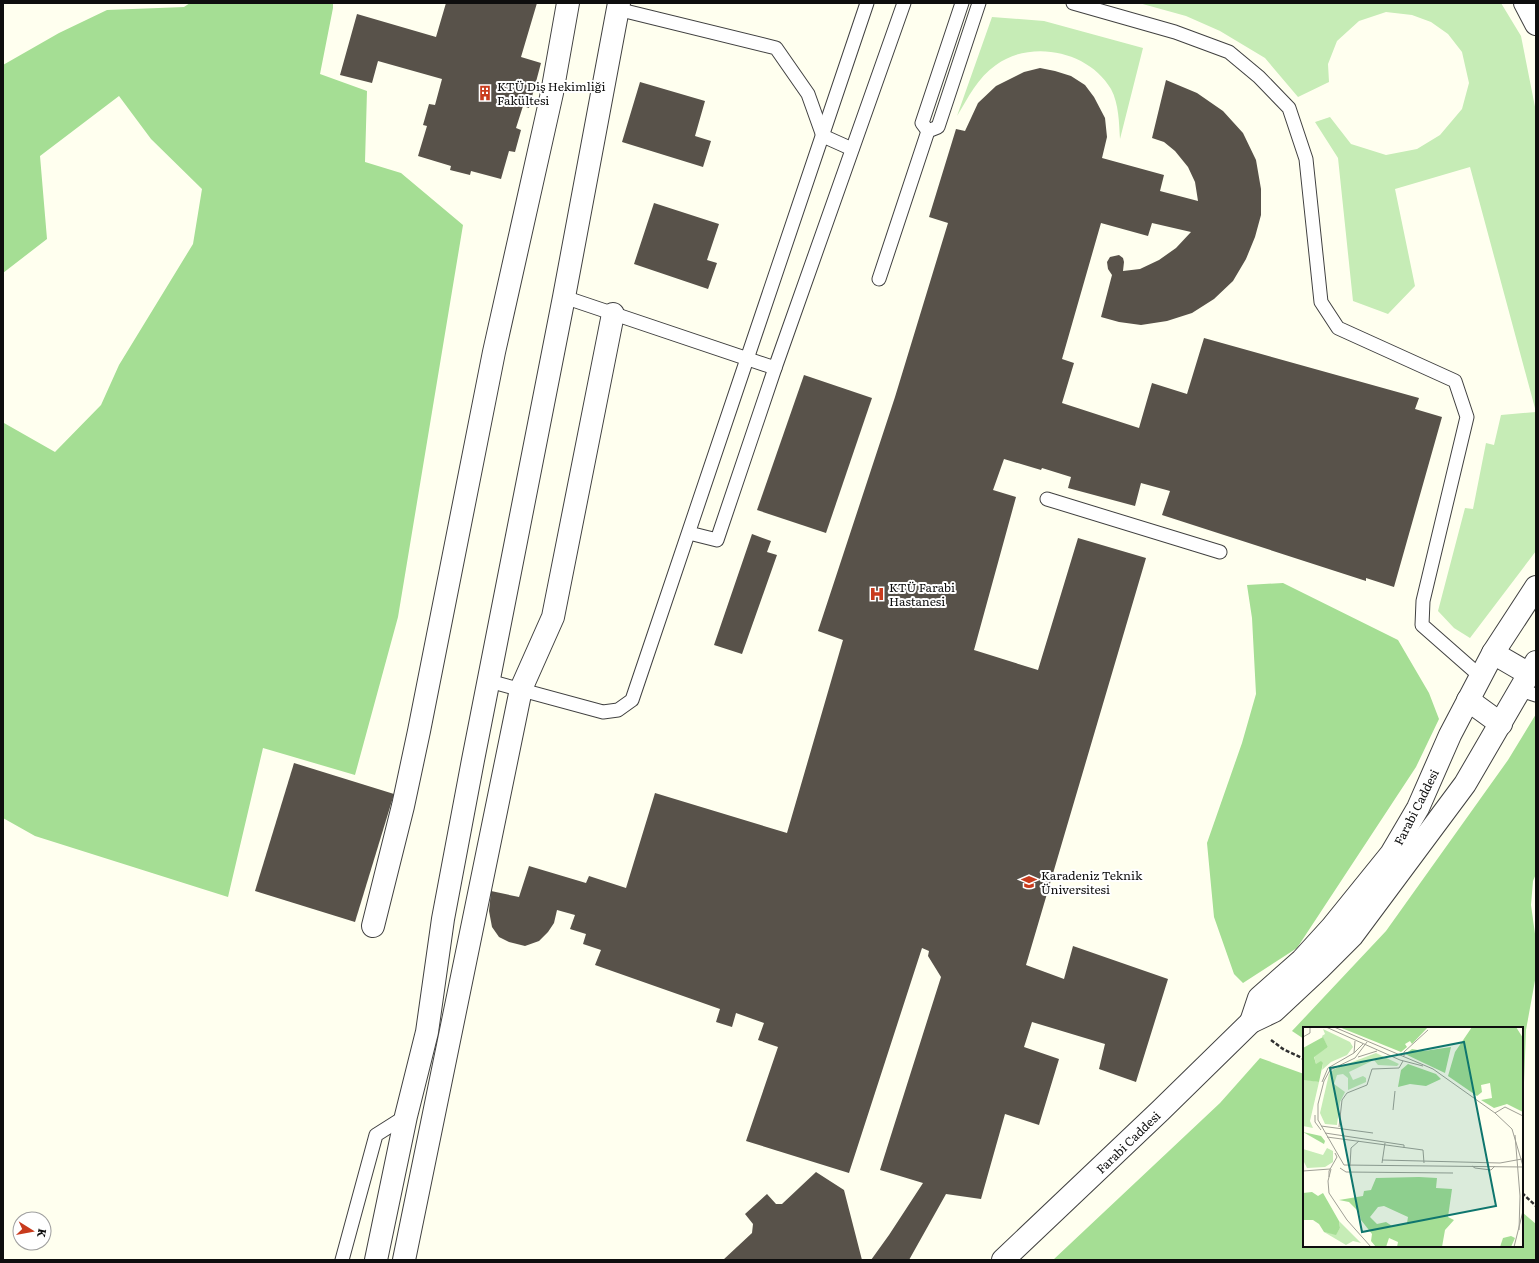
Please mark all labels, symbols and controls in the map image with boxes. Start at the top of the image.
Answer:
place label: KTÜ Diş Hekimliği Fakültesi [497,77,605,109]
building icon: KTÜ Diş Hekimliği Fakültesi [476,84,494,102]
place label: KTÜ Farabi Hastanesi [889,578,955,610]
hospital icon: KTÜ Farabi Hastanesi [868,585,886,603]
street label: Farabi Caddesi [1389,766,1443,848]
place label: Karadeniz Teknik Üniversitesi [1041,866,1143,898]
school or university icon: Karadeniz Teknik Üniversitesi [1020,873,1038,891]
inset map [1303,1027,1523,1247]
street label: Farabi Caddesi [1092,1107,1164,1177]
north arrow [12,1211,52,1251]
text: K [34,1227,51,1239]

